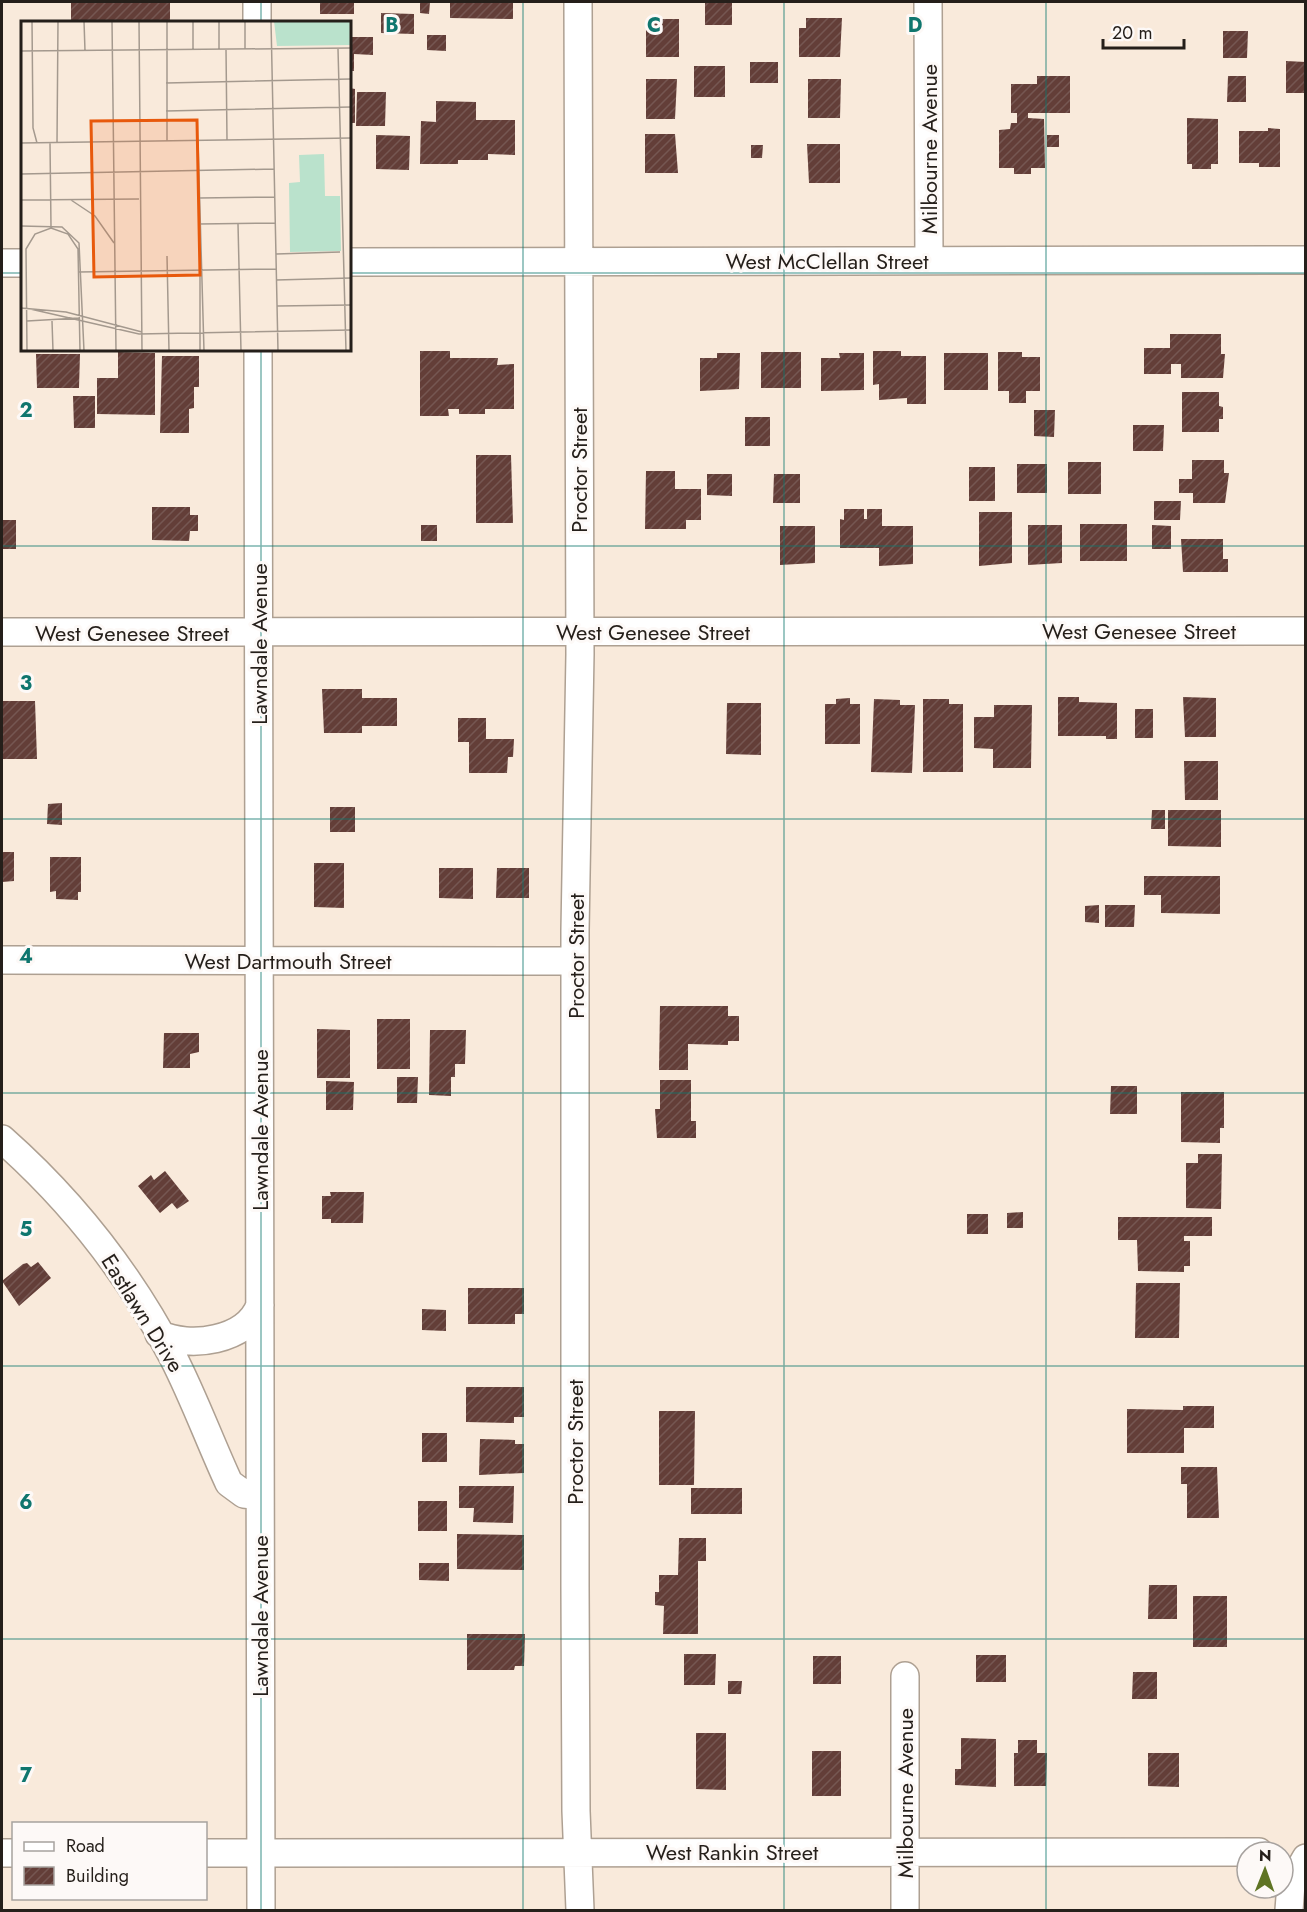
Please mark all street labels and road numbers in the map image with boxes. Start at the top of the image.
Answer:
street label: Milbourne Avenue [913,64,945,234]
street label: West McClellan Street [725,245,929,277]
street label: Proctor Street [563,407,595,533]
street label: Lawndale Avenue [243,563,275,725]
street label: West Genesee Street [1042,615,1237,647]
street label: West Genesee Street [556,616,751,648]
street label: West Genesee Street [35,617,230,649]
street label: Proctor Street [560,893,592,1019]
street label: West Dartmouth Street [184,945,392,977]
street label: Lawndale Avenue [244,1049,276,1211]
street label: Eastlawn Drive [94,1248,192,1378]
street label: Proctor Street [559,1379,591,1505]
street label: Lawndale Avenue [244,1535,276,1697]
street label: Milbourne Avenue [889,1708,921,1878]
street label: West Rankin Street [646,1836,819,1868]

